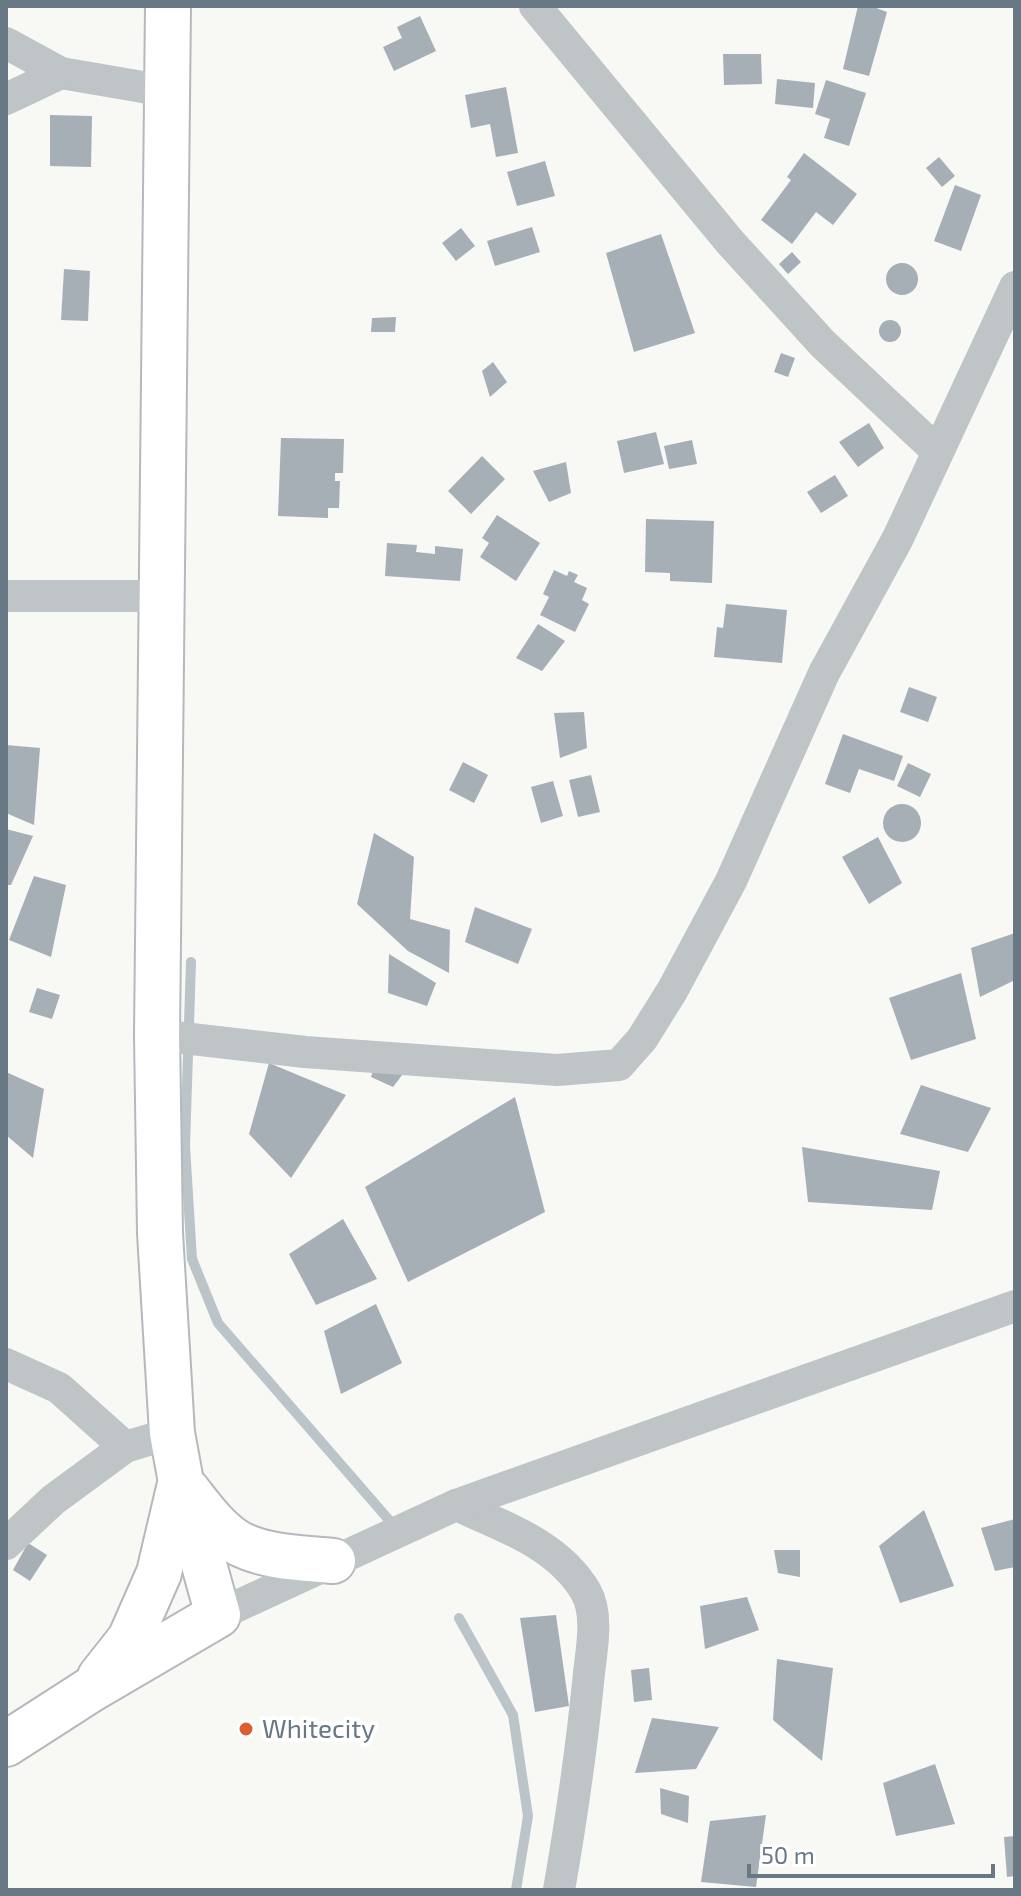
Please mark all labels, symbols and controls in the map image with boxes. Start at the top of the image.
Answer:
place label: Whitecity [262,1712,375,1743]
marker: Whitecity [237,1720,255,1738]
scale bar [749,1828,993,1878]
text: 50 m [761,1840,815,1869]

